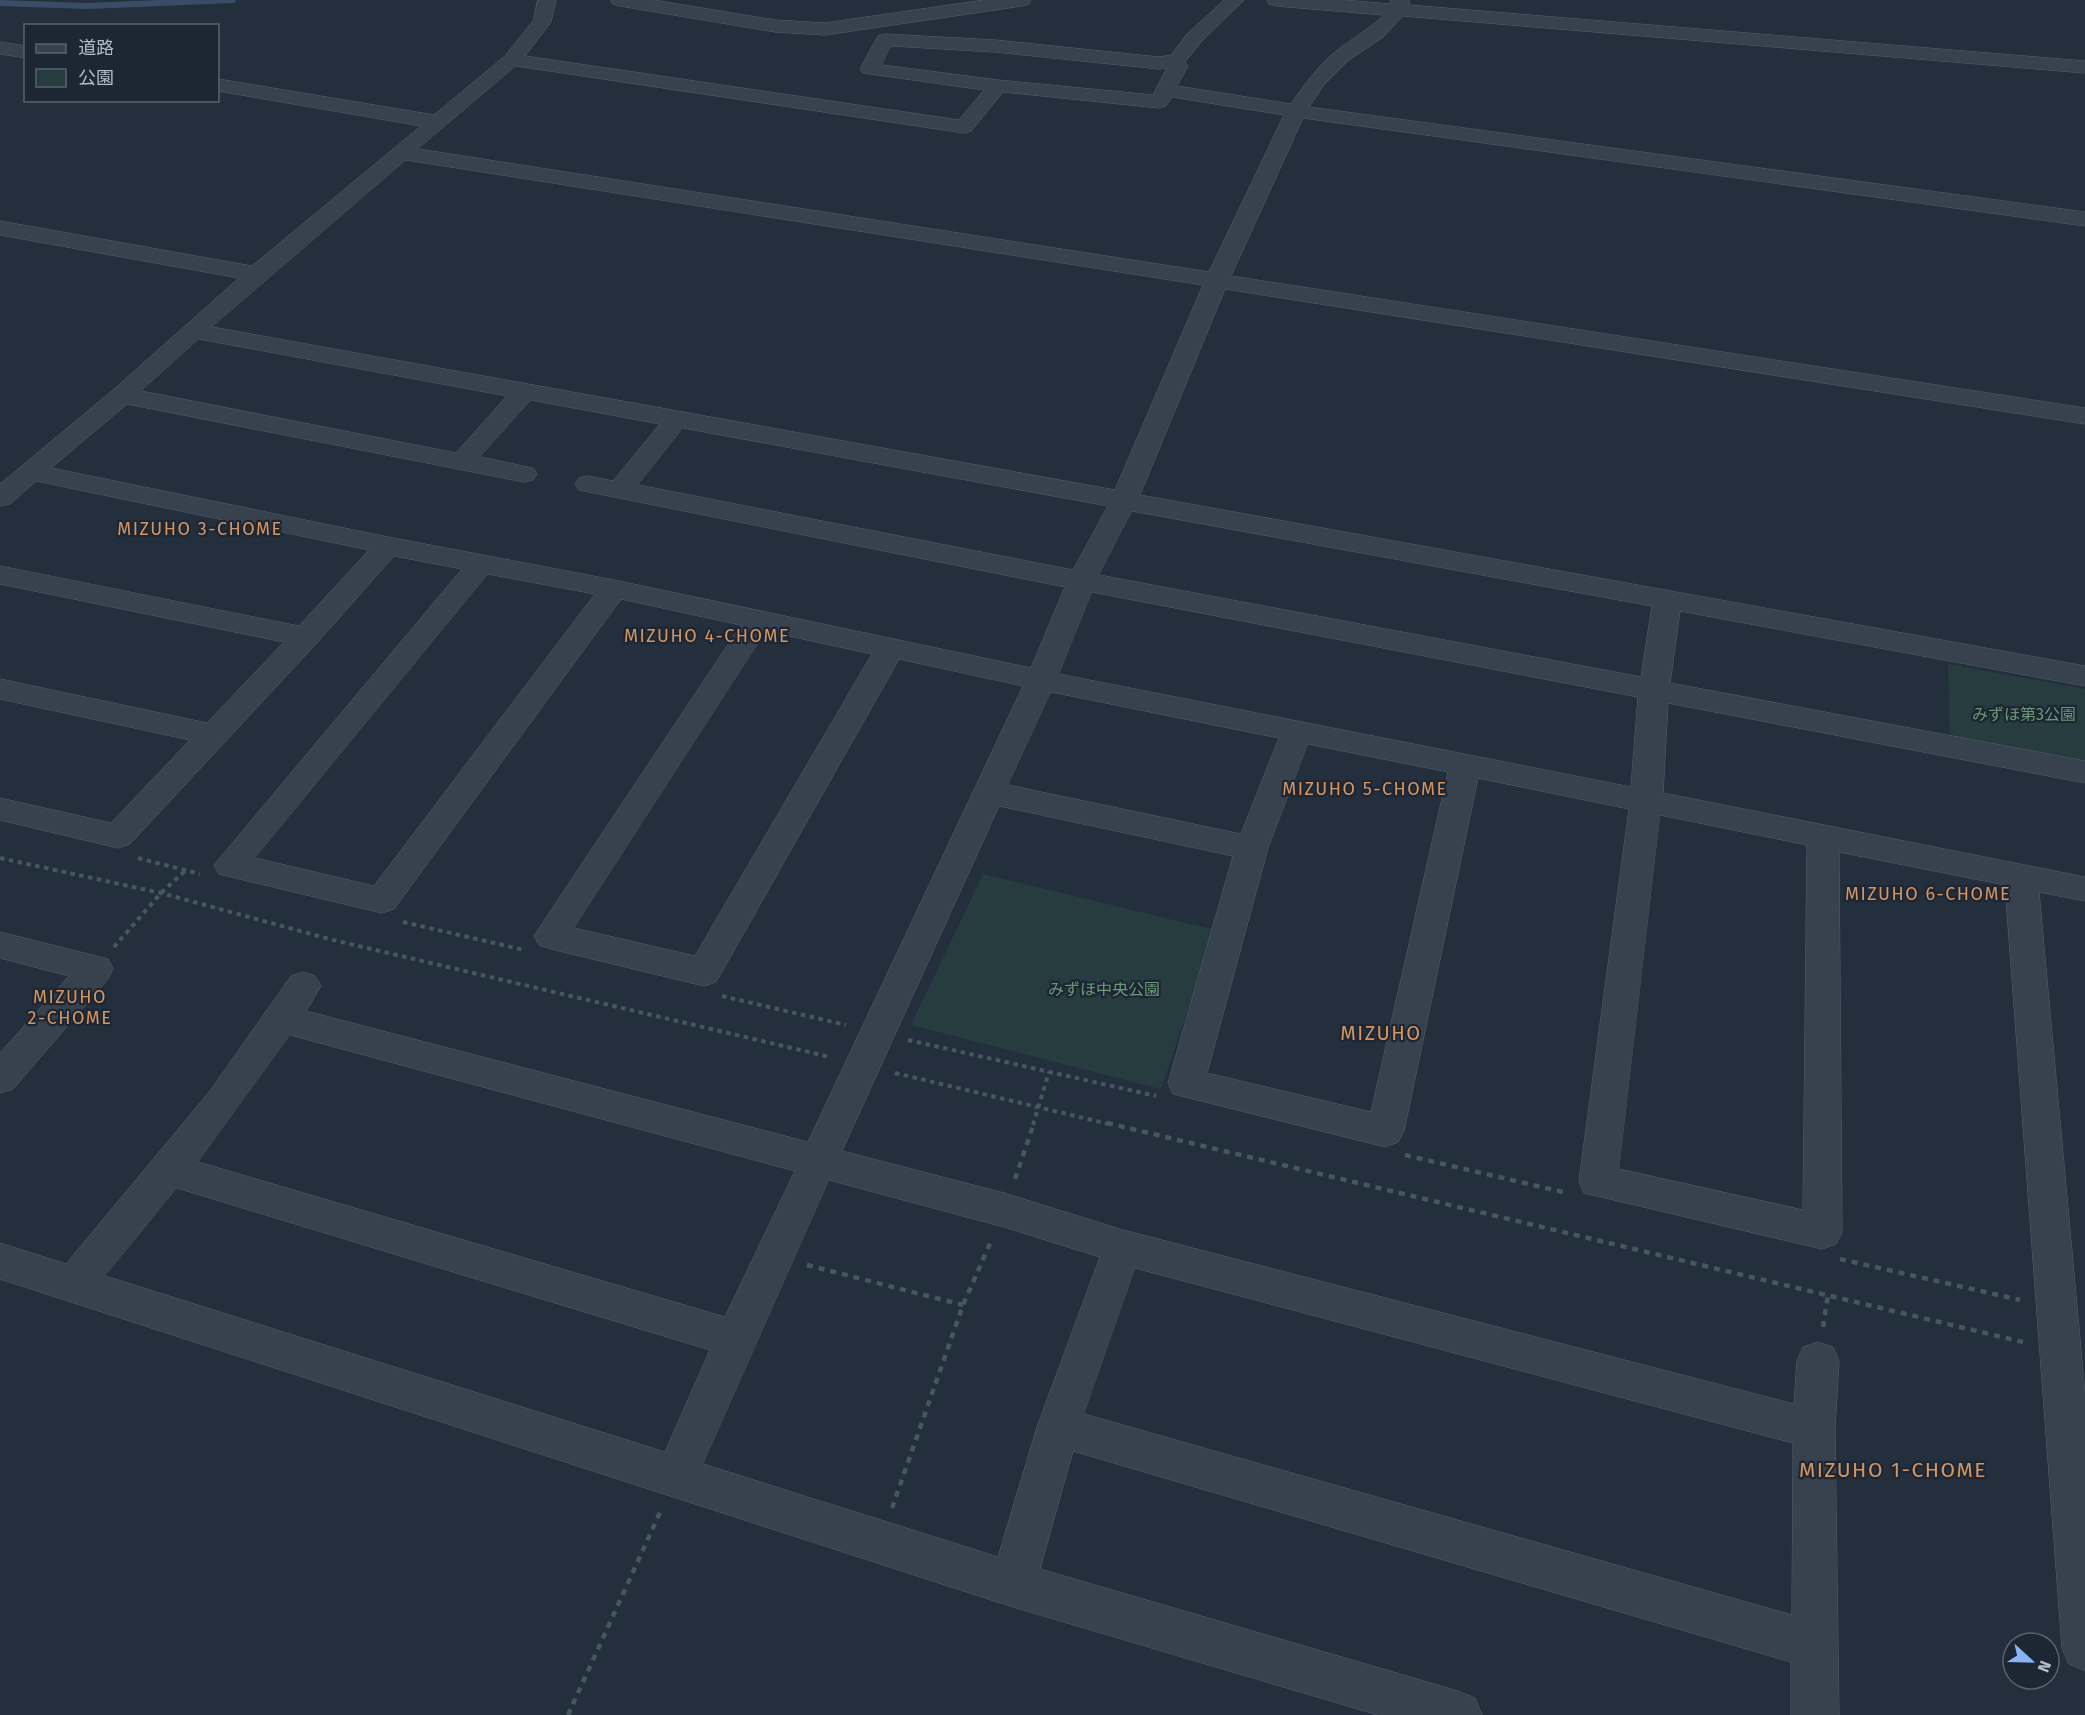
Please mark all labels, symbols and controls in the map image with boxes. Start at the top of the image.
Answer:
legend [24,24,219,102]
text: 道路 [78,37,114,59]
text: 公園 [78,67,114,89]
district label: MIZUHO 3-CHOME [117,518,283,540]
district label: MIZUHO 4-CHOME [624,625,790,647]
park label: みずほ第3公園 [1972,705,2076,724]
district label: MIZUHO 5-CHOME [1282,778,1448,800]
district label: MIZUHO 6-CHOME [1845,883,2011,905]
park label: みずほ中央公園 [1048,980,1160,999]
district label: MIZUHO 2-CHOME [28,986,112,1029]
district label: MIZUHO [1340,1021,1422,1045]
district label: MIZUHO 1-CHOME [1799,1457,1987,1483]
north arrow [2001,1631,2061,1691]
text: N [2034,1658,2055,1675]

